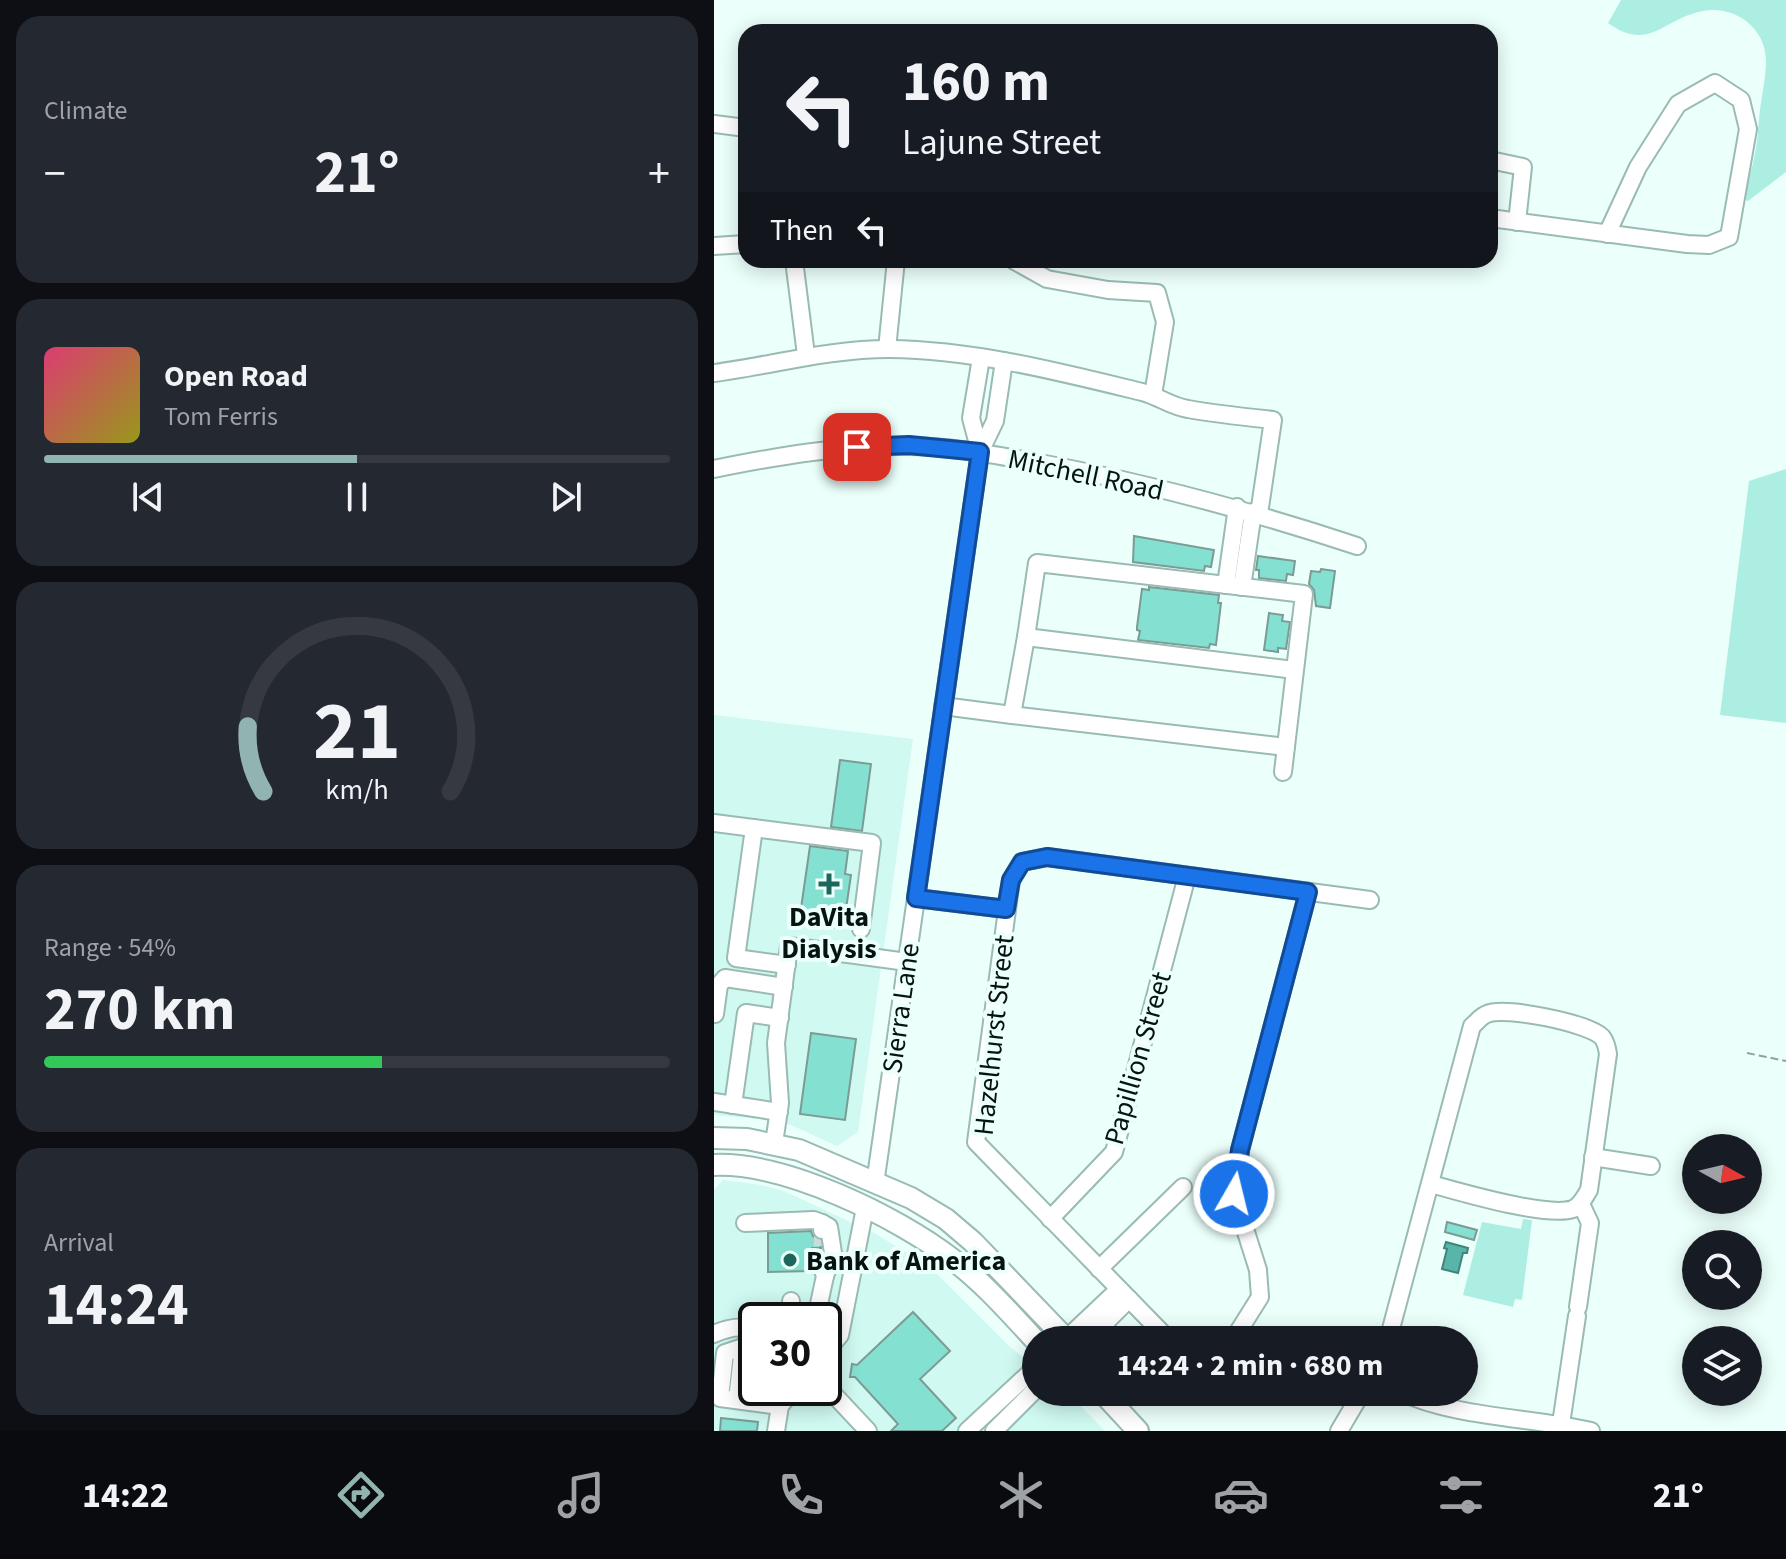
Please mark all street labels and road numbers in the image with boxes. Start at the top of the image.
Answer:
street label: Mitchell Road [1004,439,1167,511]
street label: Hazelhurst Street [964,932,1024,1137]
street label: Sierra Lane [872,940,930,1076]
street label: Papillion Street [1094,966,1182,1150]

